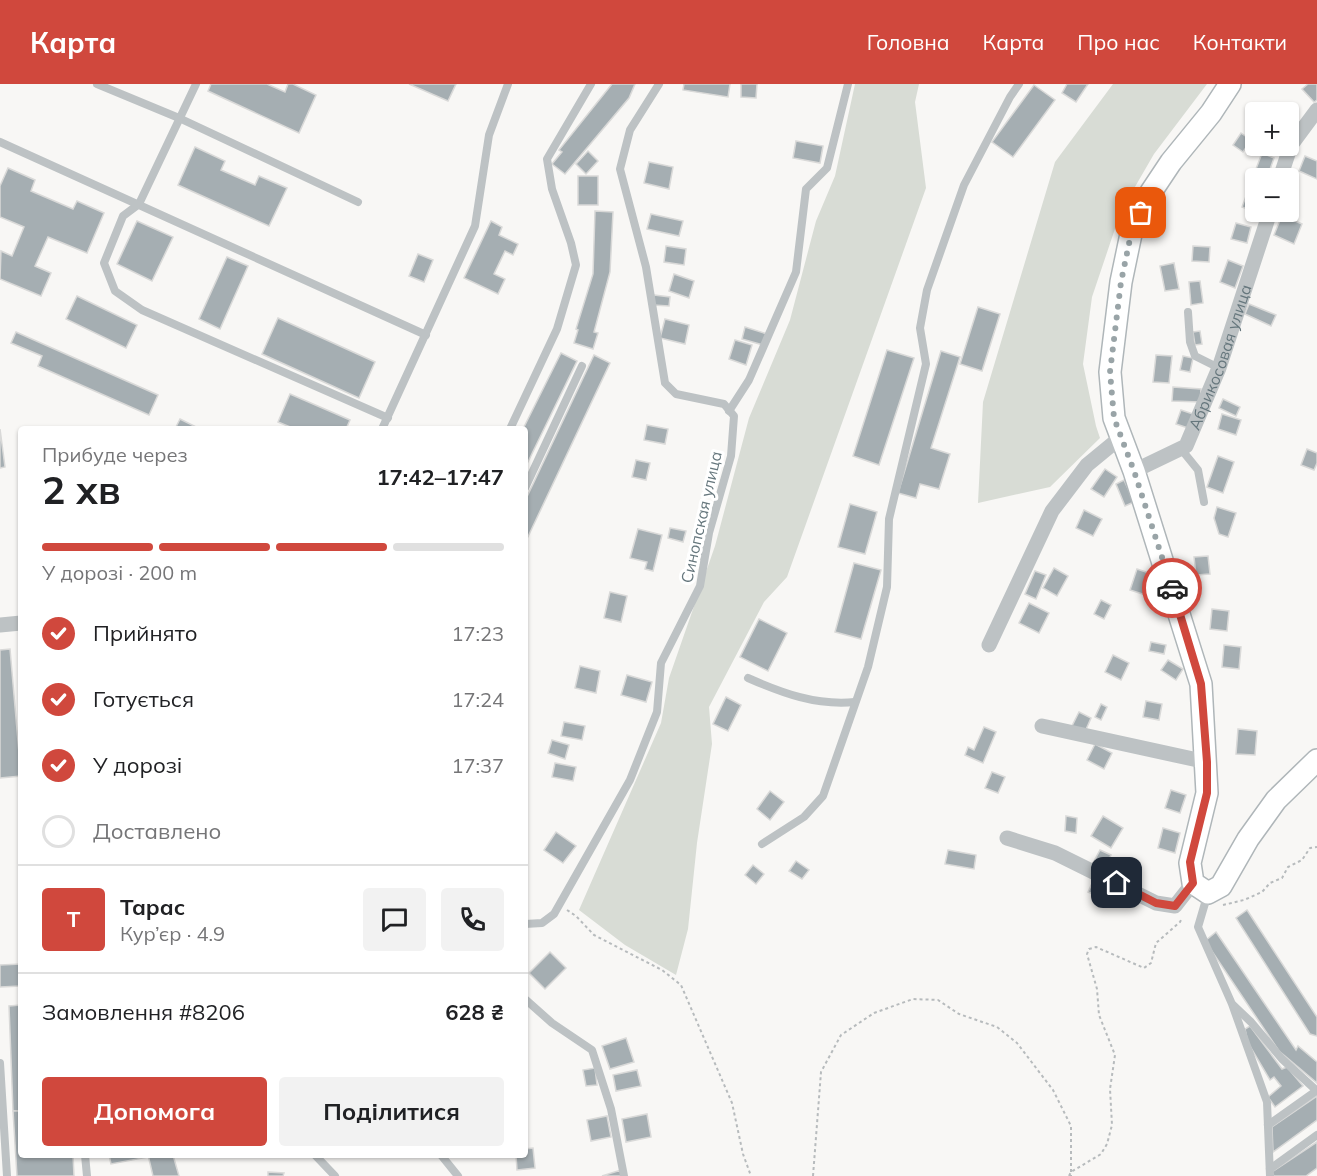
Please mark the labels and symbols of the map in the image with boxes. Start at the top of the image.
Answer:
pin [1115,187,1166,238]
street label: Абрикосовая улица [1184,282,1256,433]
street label: Синопская улица [676,449,726,585]
courier [1142,558,1202,618]
pin [1091,857,1142,908]

